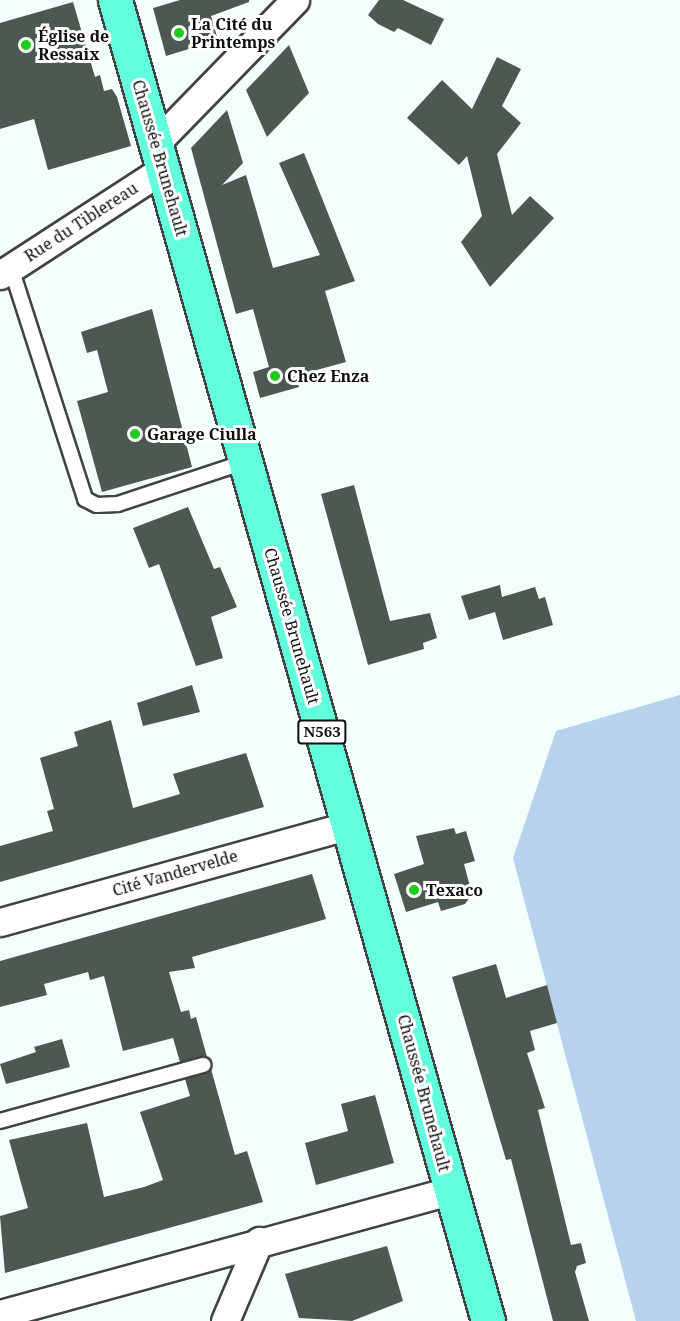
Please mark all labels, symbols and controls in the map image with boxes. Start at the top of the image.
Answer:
place label: La Cité du Printemps [191,14,275,52]
place label: Église de Ressaix [38,26,109,64]
marker: La Cité du Printemps [172,26,186,40]
marker: Église de Ressaix [19,38,33,52]
street label: Chaussée Brunehault [128,78,192,238]
street label: Rue du Tiblereau [21,178,141,266]
place label: Chez Enza [287,366,369,386]
marker: Chez Enza [268,369,282,383]
place label: Garage Ciulla [147,424,257,444]
marker: Garage Ciulla [128,427,142,441]
street label: Chaussée Brunehault [260,546,324,706]
road number: N563 [296,720,348,744]
street label: Cité Vandervelde [110,846,240,900]
place label: Texaco [426,880,483,900]
marker: Texaco [407,883,421,897]
street label: Chaussée Brunehault [394,1012,454,1174]

